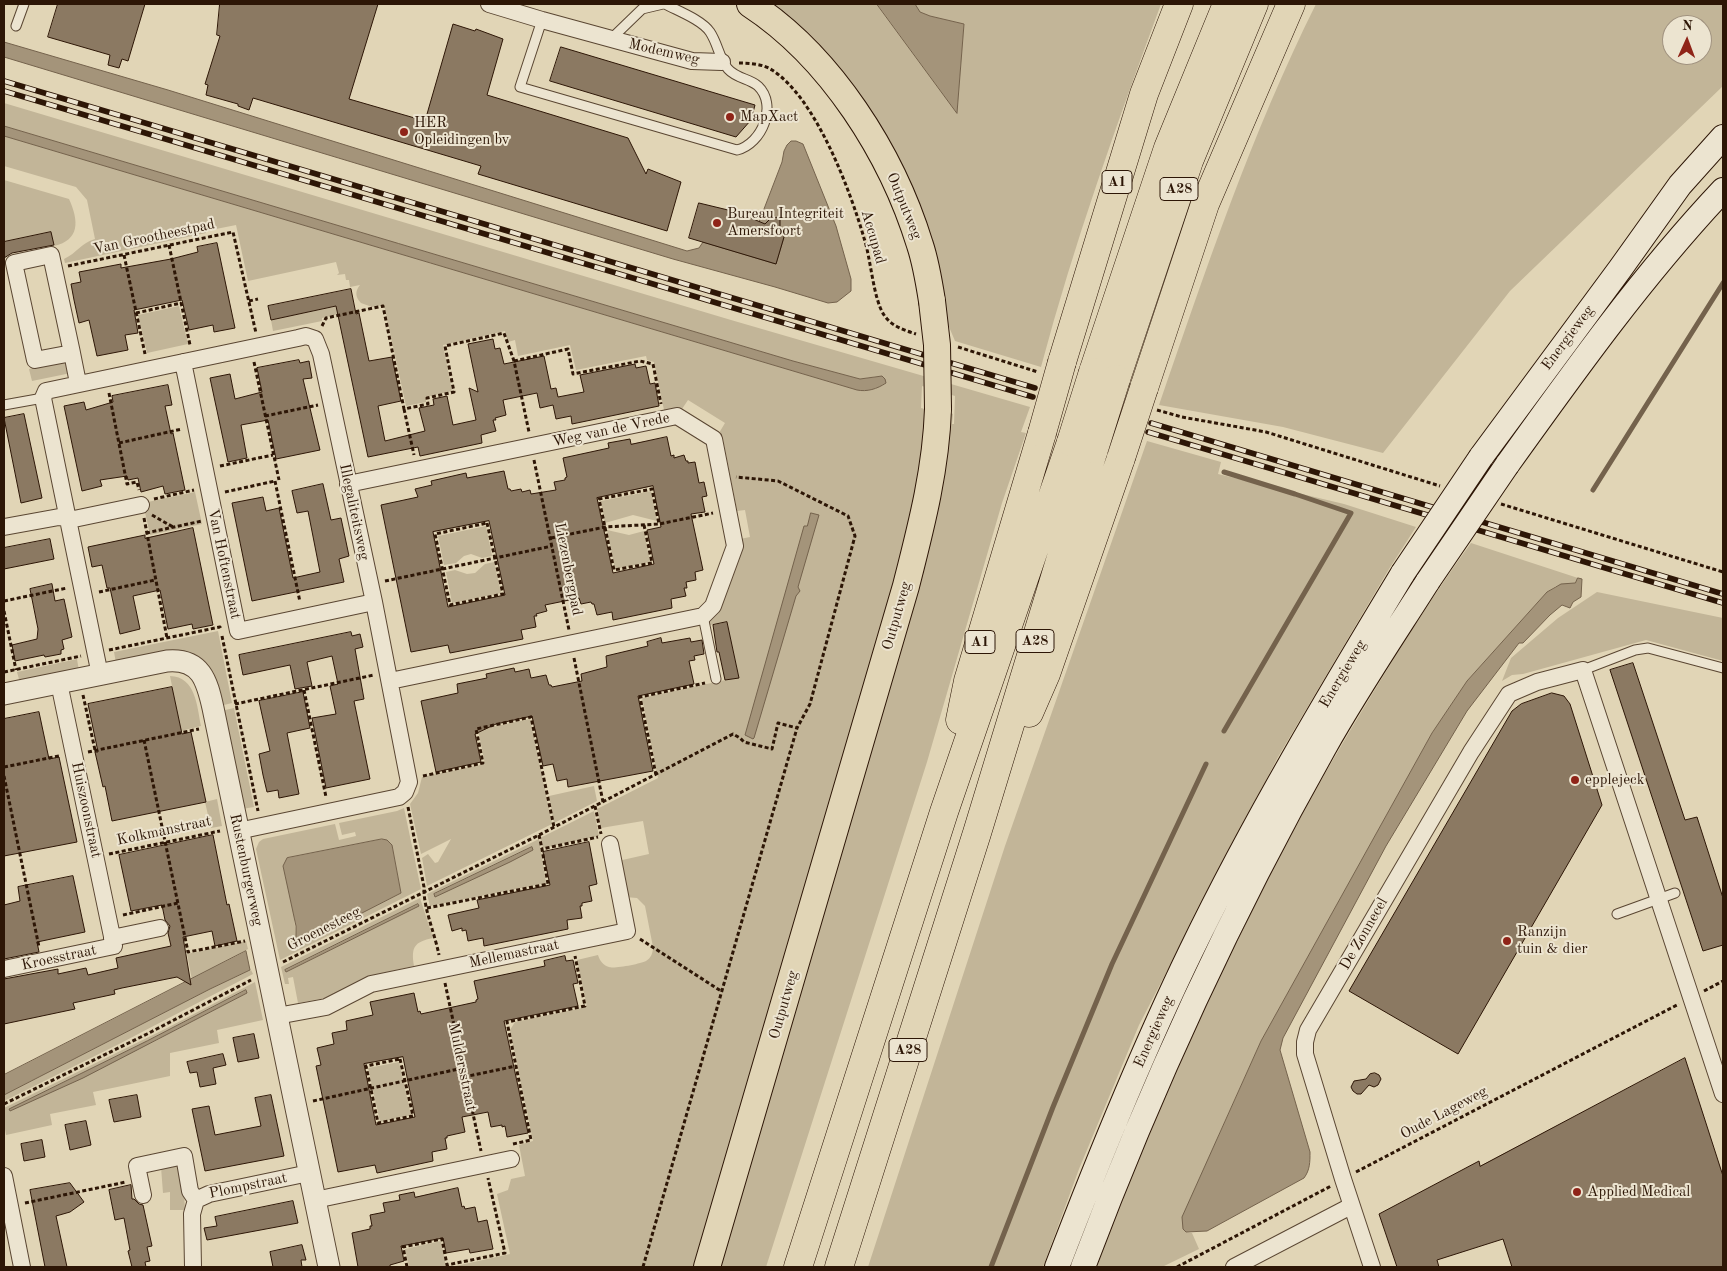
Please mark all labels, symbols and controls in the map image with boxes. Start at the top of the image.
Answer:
north arrow [1662,15,1712,65]
text: N [1682,19,1693,33]
street label: Modemweg [627,35,701,69]
place label: MapXact [740,108,798,126]
marker: MapXact [724,111,736,123]
place label: HER Opleidingen bv [414,114,510,149]
marker: HER Opleidingen bv [398,126,410,138]
street label: Outputweg [882,170,926,242]
road number: A1 [1102,170,1132,193]
road number: A28 [1160,178,1198,200]
place label: Bureau Integriteit Amersfoort [727,205,844,240]
street label: Accupad [857,208,889,266]
street label: Van Grootheestpad [92,215,216,259]
marker: Bureau Integriteit Amersfoort [711,217,723,229]
street label: Energieweg [1538,302,1598,374]
street label: Weg van de Vrede [551,409,671,451]
street label: Illegaliteitsweg [335,462,373,562]
street label: Van Hoftenstraat [203,507,245,621]
street label: Liezenbergpad [550,521,586,617]
street label: Outputweg [879,580,915,652]
road number: A1 [965,630,995,654]
road number: A28 [1016,630,1054,652]
street label: Energieweg [1316,637,1370,711]
street label: Huiszoonstraat [67,760,105,860]
place label: epplejeck [1585,771,1644,789]
marker: epplejeck [1569,774,1581,786]
street label: Kolkmanstraat [115,812,213,850]
street label: Rustenburgerweg [225,812,267,928]
street label: De Zonnecel [1336,895,1392,973]
street label: Groenesteeg [284,903,364,955]
place label: Ranzijn tuin & dier [1517,923,1588,958]
marker: Ranzijn tuin & dier [1501,935,1513,947]
street label: Mellemastraat [467,936,561,972]
street label: Kroesstraat [20,941,98,975]
street label: Outputweg [766,969,802,1041]
street label: Energieweg [1130,993,1178,1071]
street label: Muldersstraat [444,1021,480,1113]
road number: A28 [889,1038,927,1062]
street label: Oude Lageweg [1397,1083,1491,1143]
street label: Plompstraat [207,1169,289,1203]
place label: Applied Medical [1587,1183,1690,1201]
marker: Applied Medical [1571,1186,1583,1198]

